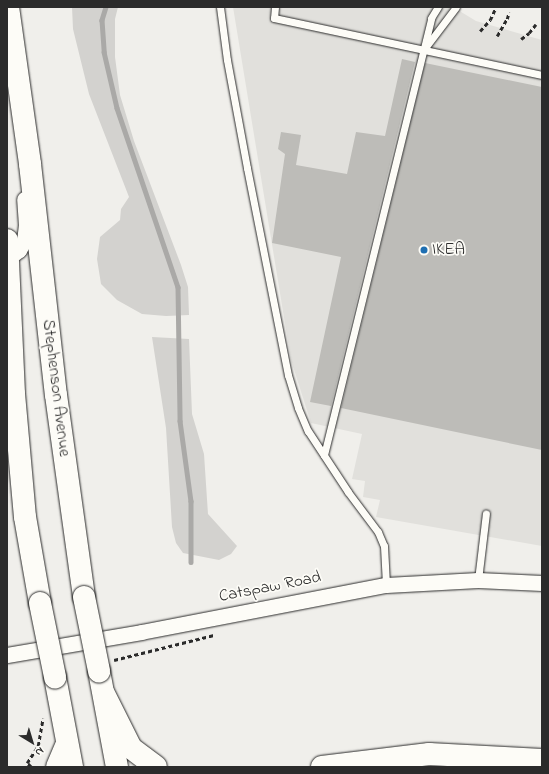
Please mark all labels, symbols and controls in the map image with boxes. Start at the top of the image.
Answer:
place label: IKEA [432,240,465,260]
marker: IKEA [419,245,429,255]
street label: Stephenson Avenue [37,318,75,458]
street label: Catspaw Road [217,567,323,607]
north arrow [12,722,52,762]
text: N [32,743,47,760]

